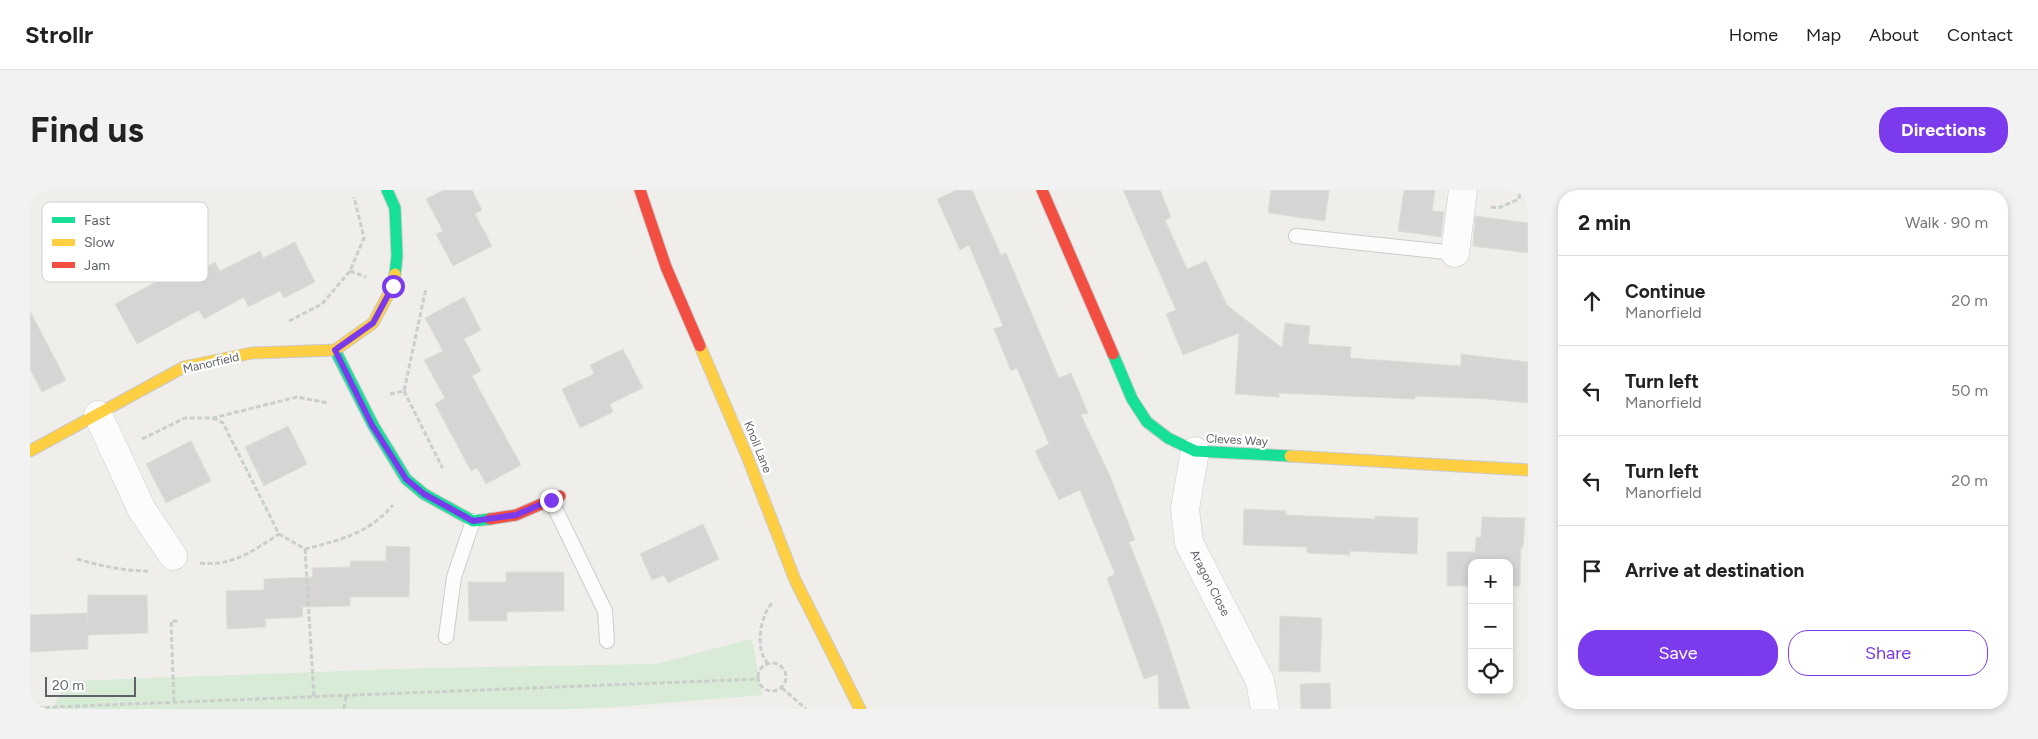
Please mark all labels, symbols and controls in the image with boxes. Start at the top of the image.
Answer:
text: Strollr [25,20,93,49]
text: Home [1729,24,1778,46]
text: Map [1806,24,1841,46]
text: About [1869,24,1919,46]
text: Contact [1947,24,2013,46]
button: Directions [1879,107,2008,153]
text: Find us [30,109,144,151]
legend [42,202,208,282]
text: 2 min [1578,210,1631,235]
text: Fast [84,212,110,229]
text: Walk · 90 m [1905,213,1988,232]
text: Slow [84,234,115,251]
text: Jam [84,257,110,274]
route start [382,275,405,298]
text: Continue [1625,280,1705,303]
icon: ahead [1578,287,1606,315]
text: 20 m [1951,291,1988,310]
text: Manorfield [1625,303,1702,322]
street label: Manorfield [181,350,241,376]
text: Turn left [1625,370,1699,393]
icon: left [1578,377,1606,405]
text: 50 m [1951,381,1988,400]
text: Manorfield [1625,393,1702,412]
street label: Knoll Lane [741,419,775,475]
street label: Cleves Way [1206,431,1269,449]
text: Turn left [1625,460,1699,483]
icon: left [1578,467,1606,495]
text: 20 m [1951,471,1988,490]
text: Manorfield [1625,483,1702,502]
route end [540,489,563,512]
street label: Aragon Close [1187,548,1233,619]
icon: arrive [1578,557,1606,585]
map controls [1468,559,1513,694]
button: + [1468,559,1513,604]
text: Arrive at destination [1625,559,1804,582]
button: − [1468,604,1513,649]
button: Save [1578,630,1778,676]
button: Share [1788,630,1988,676]
button: locate [1468,649,1513,694]
scale bar [45,674,136,697]
text: 20 m [52,677,84,694]

